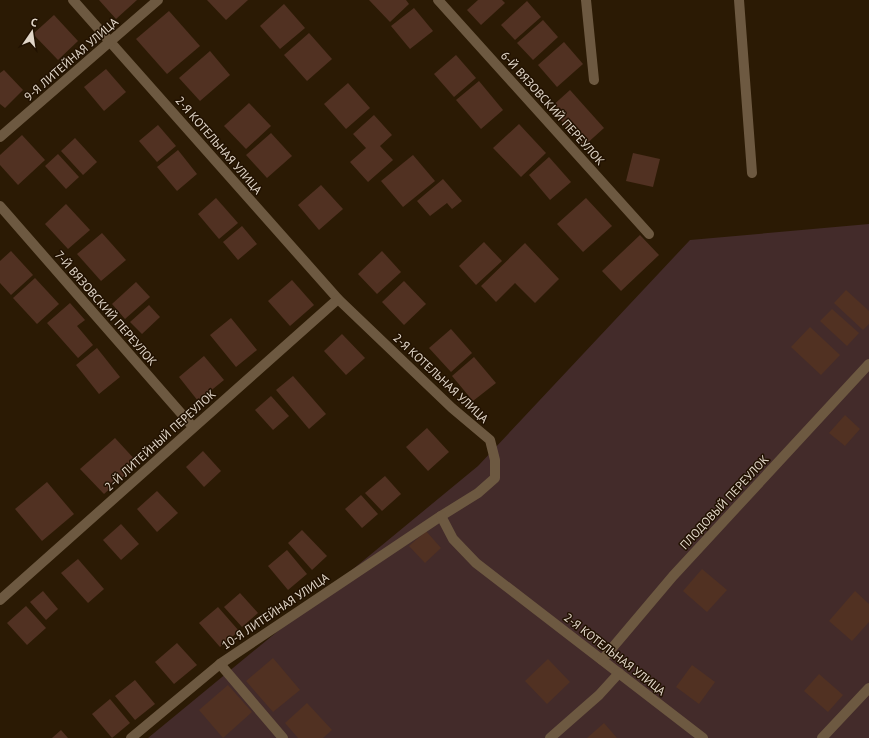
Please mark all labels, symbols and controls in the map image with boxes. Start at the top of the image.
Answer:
north arrow [12,12,52,52]
street label: 9-Я ЛИТЕЙНАЯ УЛИЦА [21,14,121,104]
text: С [30,15,39,30]
street label: 6-Й ВЯЗОВСКИЙ ПЕРЕУЛОК [498,48,608,168]
street label: 2-Я КОТЕЛЬНАЯ УЛИЦА [172,93,266,197]
street label: 7-Й ВЯЗОВСКИЙ ПЕРЕУЛОК [52,247,160,369]
street label: 2-Я КОТЕЛЬНАЯ УЛИЦА [390,330,492,426]
street label: 2-Й ЛИТЕЙНЫЙ ПЕРЕУЛОК [101,386,219,494]
street label: ПЛОДОВЫЙ ПЕРЕУЛОК [676,452,772,552]
street label: 10-Я ЛИТЕЙНАЯ УЛИЦА [218,569,332,653]
street label: 2-Я КОТЕЛЬНАЯ УЛИЦА [561,610,669,698]

